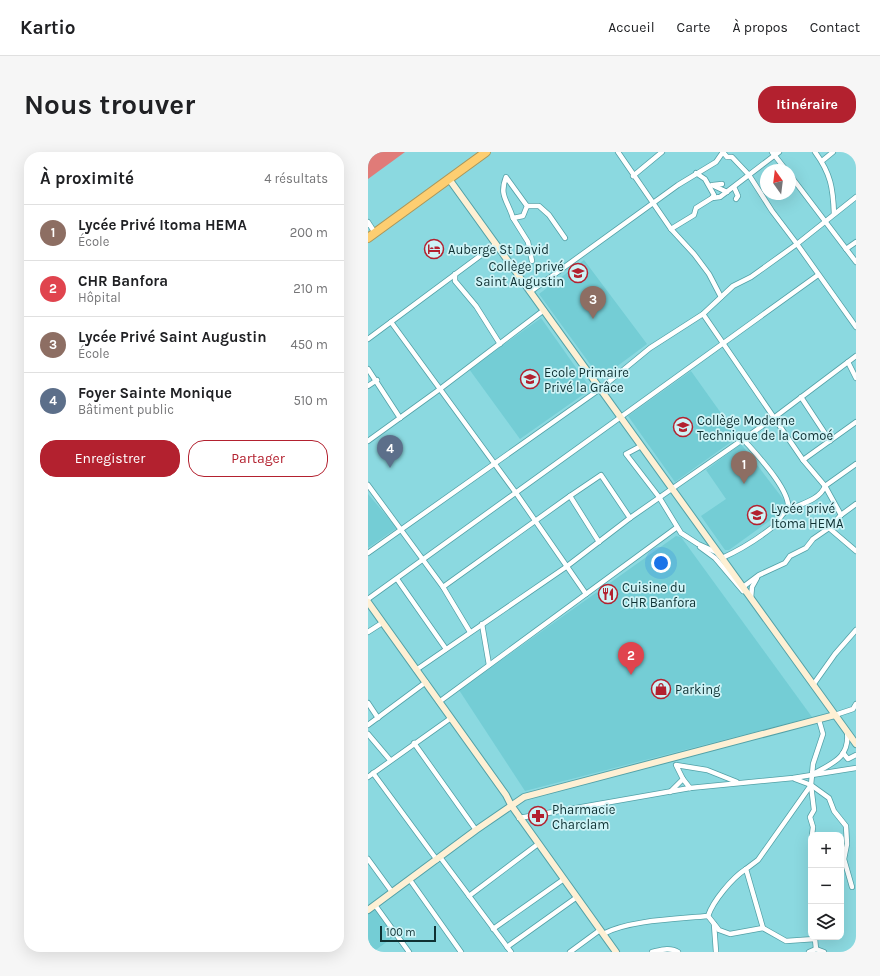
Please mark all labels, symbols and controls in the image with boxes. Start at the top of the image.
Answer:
text: Kartio [20,17,75,39]
text: Accueil [608,19,655,36]
text: Carte [677,19,710,36]
text: À propos [732,19,788,36]
text: Contact [810,19,860,36]
button: Itinéraire [758,86,856,123]
text: Nous trouver [24,88,195,121]
north arrow [760,164,796,200]
text: À proximité [40,168,134,188]
text: 4 résultats [264,171,328,186]
text: Lycée Privé Itoma HEMA [78,216,247,234]
text: 1 [51,225,55,240]
text: 200 m [290,225,328,240]
text: École [78,234,109,249]
hotel icon: Auberge St David [423,238,445,260]
place label: Auberge St David [448,242,549,257]
place label: Collège privé Saint Augustin [475,259,564,289]
school or university icon: Collège privé Saint Augustin [567,262,589,284]
text: CHR Banfora [78,272,168,290]
text: 2 [49,281,57,296]
text: 210 m [293,281,328,296]
pin: 3 [580,286,606,319]
text: Hôpital [78,290,121,305]
text: Lycée Privé Saint Augustin [78,328,267,346]
text: 3 [49,337,57,352]
text: 450 m [290,337,328,352]
text: École [78,346,109,361]
place label: Ecole Primaire Privé la Grâce [544,365,629,395]
school or university icon: Ecole Primaire Privé la Grâce [519,368,541,390]
text: Foyer Sainte Monique [78,384,232,402]
text: 4 [49,393,57,408]
text: 510 m [293,393,328,408]
text: Bâtiment public [78,402,174,417]
place label: Collège Moderne Technique de la Comoé [697,413,833,444]
school or university icon: Collège Moderne Technique de la Comoé [672,416,694,438]
pin: 4 [377,435,403,468]
button: Enregistrer [40,440,180,477]
button: Partager [188,440,328,477]
pin: 1 [731,451,757,484]
place label: Lycée privé Itoma HEMA [771,501,844,531]
school or university icon: Lycée privé Itoma HEMA [746,504,768,526]
your location [651,553,671,573]
place label: Cuisine du CHR Banfora [622,580,696,610]
restaurant icon: Cuisine du CHR Banfora [597,583,619,605]
pin: 2 [618,642,644,675]
shop icon: Parking [650,678,672,700]
place label: Parking [675,682,721,697]
place label: Pharmacie Charclam [552,802,616,832]
pharmacy icon: Pharmacie Charclam [527,805,549,827]
map controls [808,832,844,940]
button: + [808,832,844,868]
button: − [808,868,844,904]
button: layers [808,904,844,940]
scale bar [380,924,436,943]
text: 100 m [386,926,416,939]

